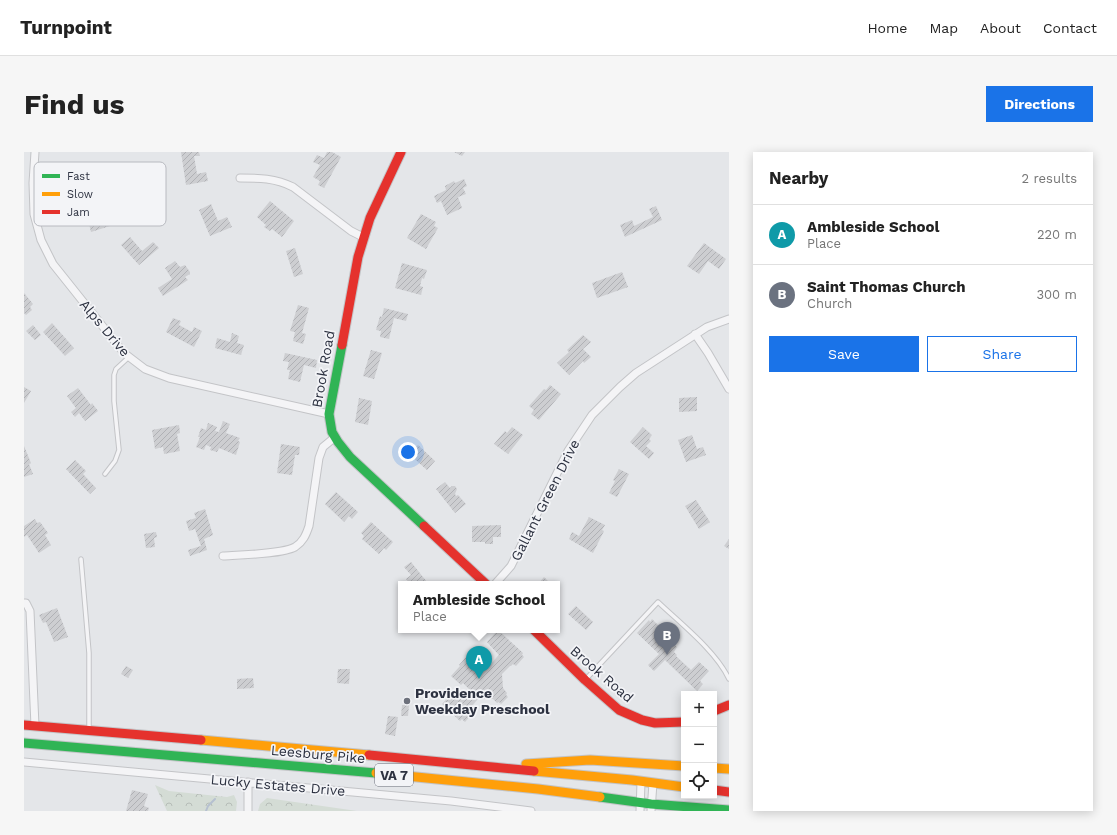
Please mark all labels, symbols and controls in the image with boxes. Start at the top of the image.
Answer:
text: Turnpoint [20,16,112,39]
text: Home [867,20,907,36]
text: Map [929,20,958,36]
text: About [980,20,1021,36]
text: Contact [1043,20,1097,36]
button: Directions [986,86,1093,122]
text: Find us [24,88,124,121]
legend [34,162,166,226]
text: Nearby [769,168,828,188]
text: Fast [67,170,90,183]
text: 2 results [1022,171,1077,186]
text: Slow [67,188,93,201]
text: Jam [67,206,90,219]
text: Ambleside School [807,218,939,236]
text: A [778,227,786,242]
text: 220 m [1037,227,1077,242]
text: Place [807,236,841,251]
text: Saint Thomas Church [807,278,966,296]
text: B [778,287,786,302]
text: 300 m [1036,287,1077,302]
street label: Alps Drive [77,296,133,360]
text: Church [807,296,852,311]
street label: Brook Road [308,329,338,409]
button: Save [769,336,919,372]
button: Share [927,336,1077,372]
street label: Gallant Green Drive [507,437,583,563]
your location [398,442,418,462]
popup [398,581,560,633]
text: Ambleside School [413,591,545,609]
text: Place [413,609,447,624]
pin: B [654,622,680,655]
street label: Brook Road [567,642,637,706]
pin: A [466,646,492,679]
place label: Providence Weekday Preschool [415,685,550,717]
map controls [681,691,717,799]
button: + [681,691,717,727]
marker: Providence Weekday Preschool [402,696,412,706]
button: − [681,727,717,763]
street label: Leesburg Pike [270,742,366,766]
button: locate [681,763,717,799]
road number: VA 7 [375,764,413,786]
street label: Lucky Estates Drive [210,771,346,799]

